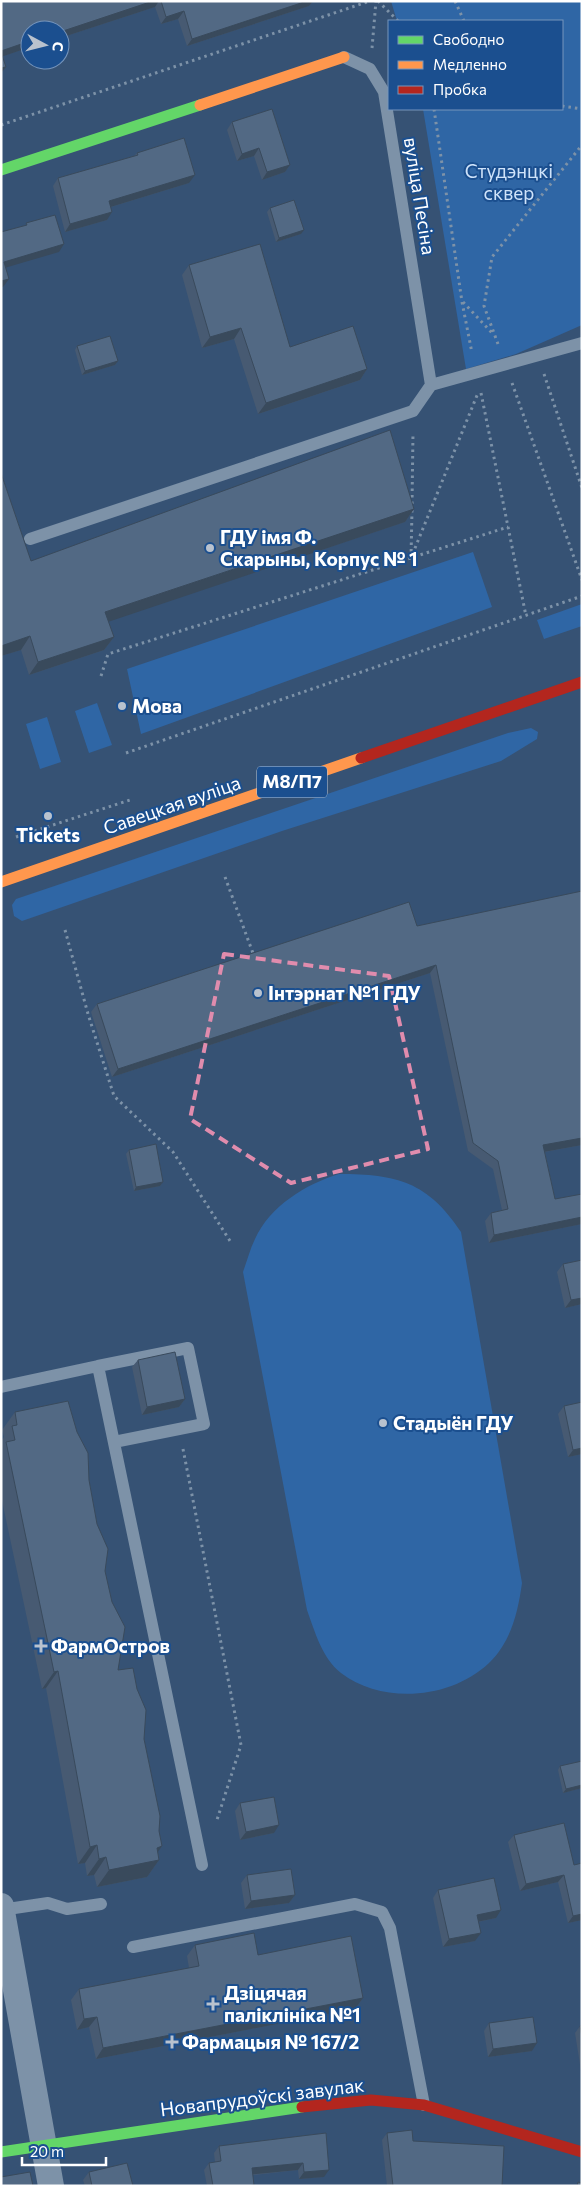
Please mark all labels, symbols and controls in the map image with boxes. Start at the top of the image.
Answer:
north arrow [20,20,70,70]
legend [388,20,563,110]
text: Свободно [433,30,504,48]
text: С [49,41,67,52]
text: Медленно [433,55,507,73]
text: Пробка [433,80,487,98]
street label: вуліца Песіна [400,135,441,256]
park label: Студэнцкі сквер [465,159,553,204]
place label: ГДУ імя Ф. Скарыны, Корпус № 1 [220,525,418,570]
marker: ГДУ імя Ф. Скарыны, Корпус № 1 [204,542,216,554]
place label: Мова [132,694,182,717]
marker: Мова [116,700,128,712]
road number: М8/П7 [257,766,327,798]
street label: Савецкая вуліца [100,770,243,839]
marker: Tickets [42,810,54,822]
place label: Tickets [16,823,80,846]
place label: Інтэрнат №1 ГДУ [268,981,421,1004]
marker: Інтэрнат №1 ГДУ [252,987,264,999]
place label: Стадыён ГДУ [393,1411,514,1434]
marker: Стадыён ГДУ [377,1417,389,1429]
place label: ФармОстров [51,1634,170,1657]
marker: ФармОстров [35,1640,47,1652]
place label: Дзіцячая паліклініка №1 [224,1981,361,2026]
marker: Дзіцячая паліклініка №1 [206,1997,220,2011]
place label: Фармацыя № 167/2 [182,2030,359,2053]
marker: Фармацыя № 167/2 [166,2036,178,2048]
street label: Новапрудоўскі завулак [159,2073,365,2120]
scale bar [22,2134,106,2166]
text: 20 m [30,2142,64,2160]

